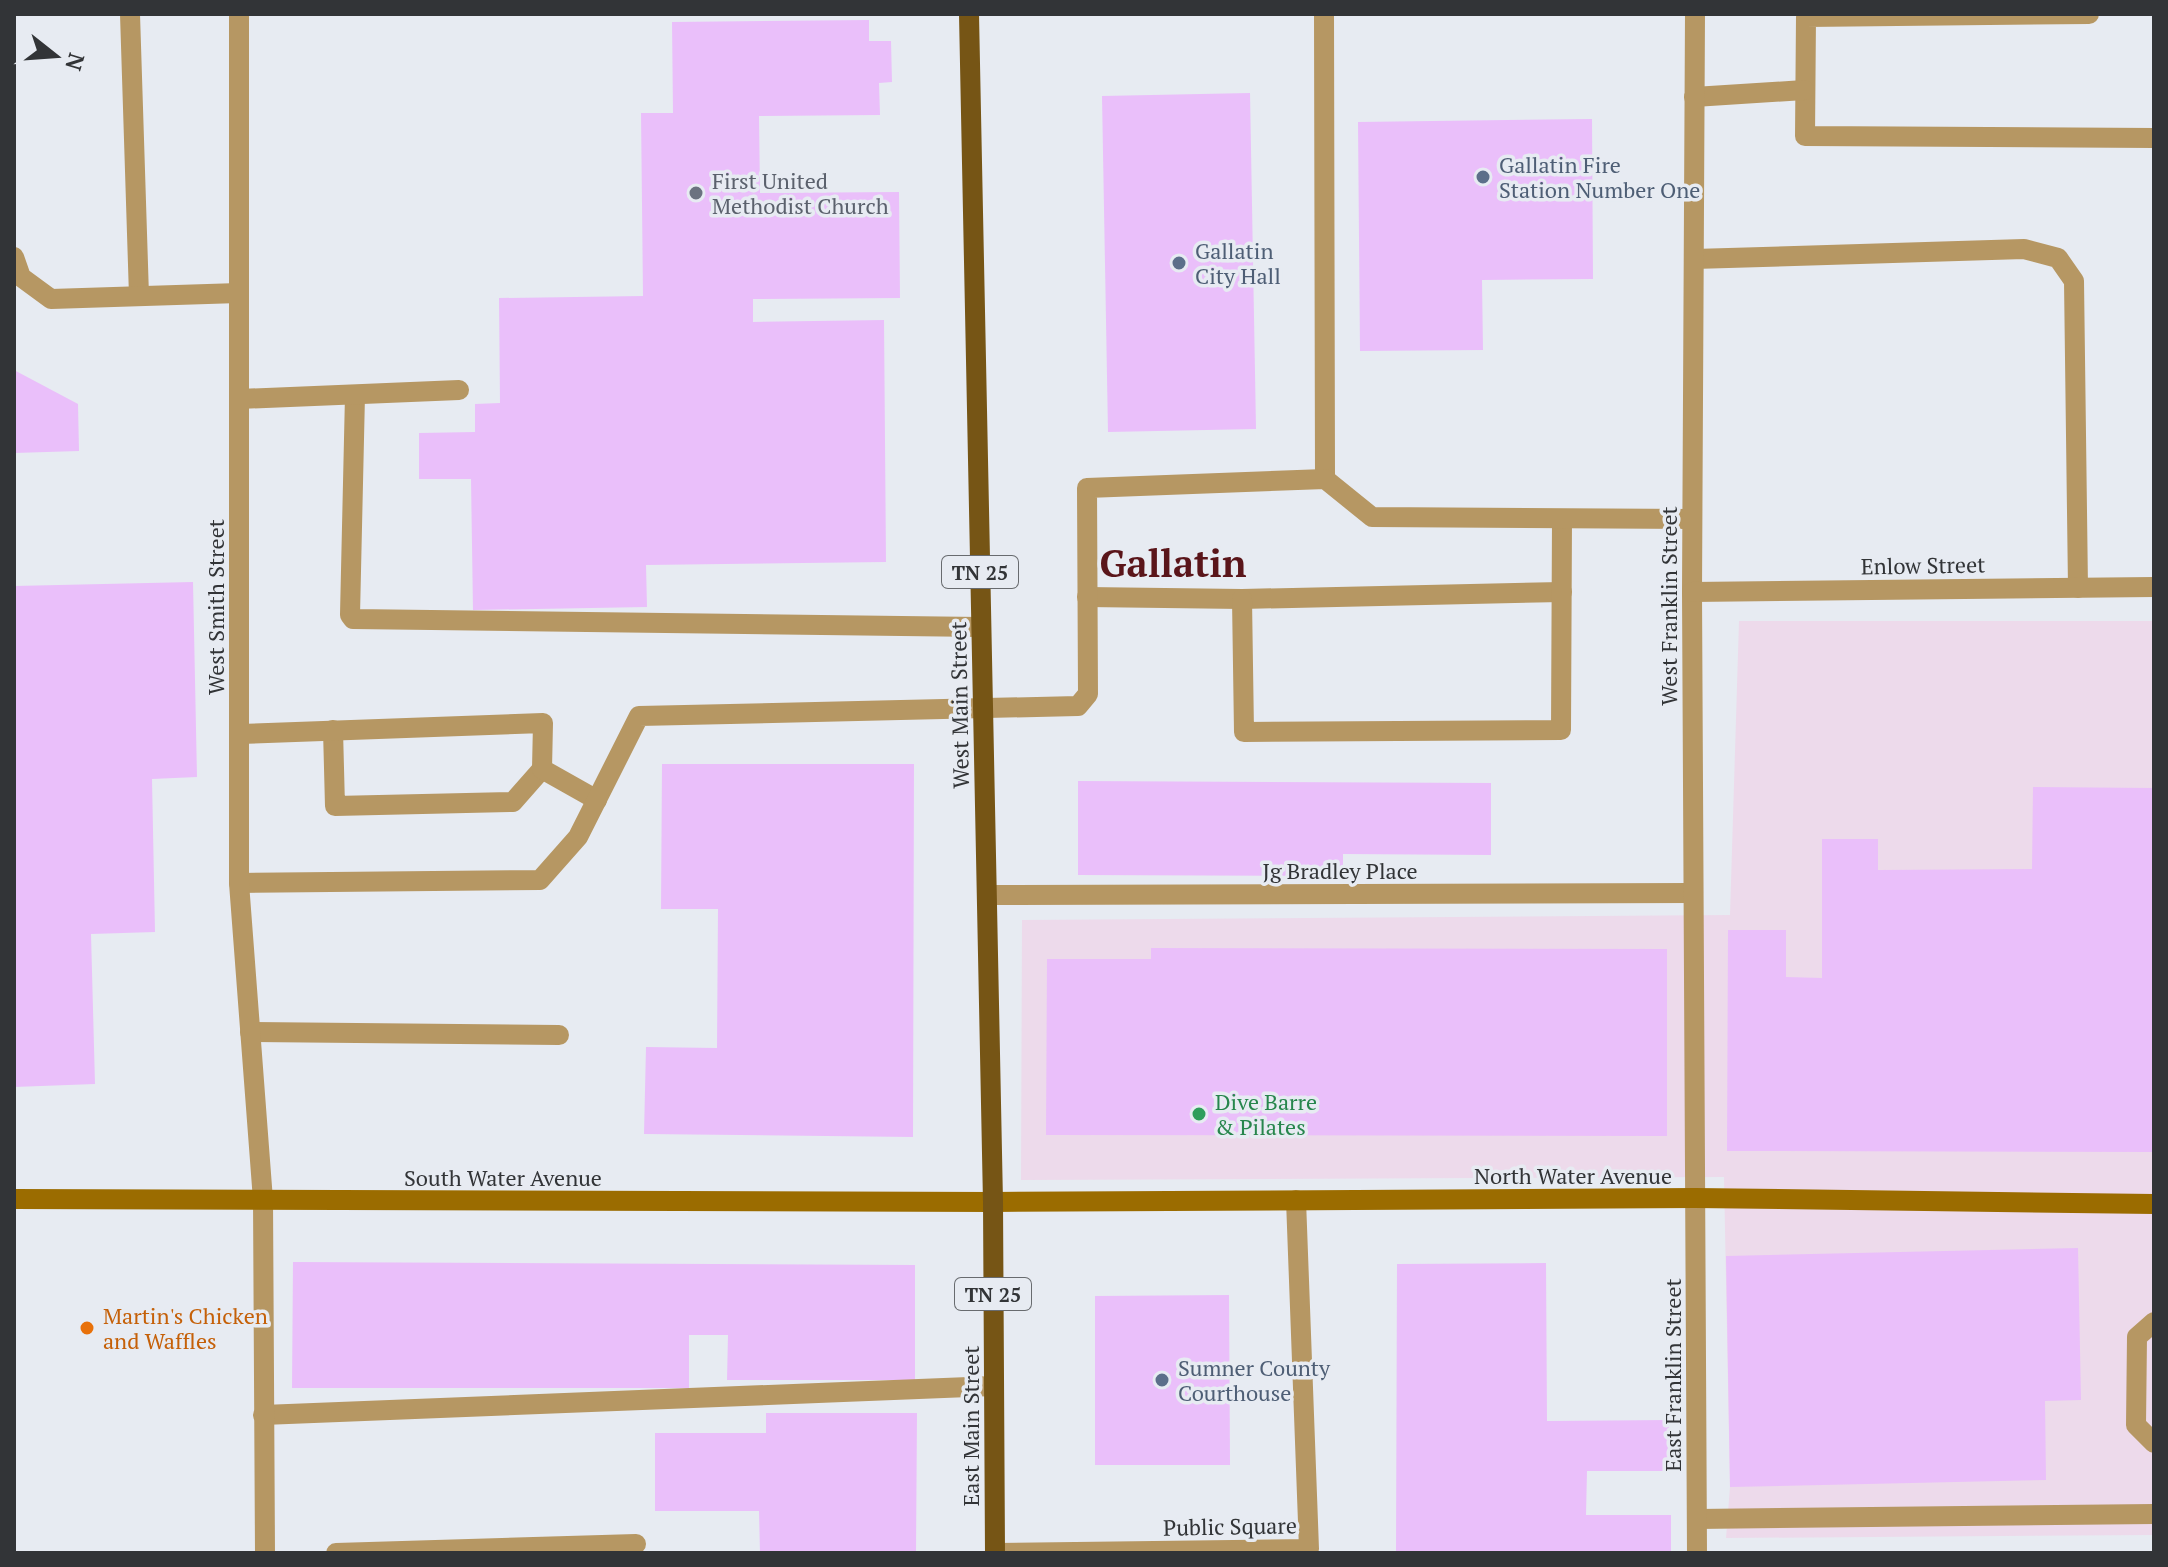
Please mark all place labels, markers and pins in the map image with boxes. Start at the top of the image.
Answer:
place label: Gallatin Fire Station Number One [1499,150,1700,204]
place label: First United Methodist Church [712,166,889,220]
marker: Gallatin Fire Station Number One [1474,168,1492,186]
marker: First United Methodist Church [687,184,705,202]
place label: Gallatin City Hall [1195,236,1281,290]
marker: Gallatin City Hall [1170,254,1188,272]
place label: Dive Barre & Pilates [1215,1087,1317,1141]
marker: Dive Barre & Pilates [1190,1105,1208,1123]
place label: Martin's Chicken and Waffles [103,1301,268,1355]
marker: Martin's Chicken and Waffles [78,1319,96,1337]
place label: Sumner County Courthouse [1178,1353,1331,1407]
marker: Sumner County Courthouse [1153,1371,1171,1389]

